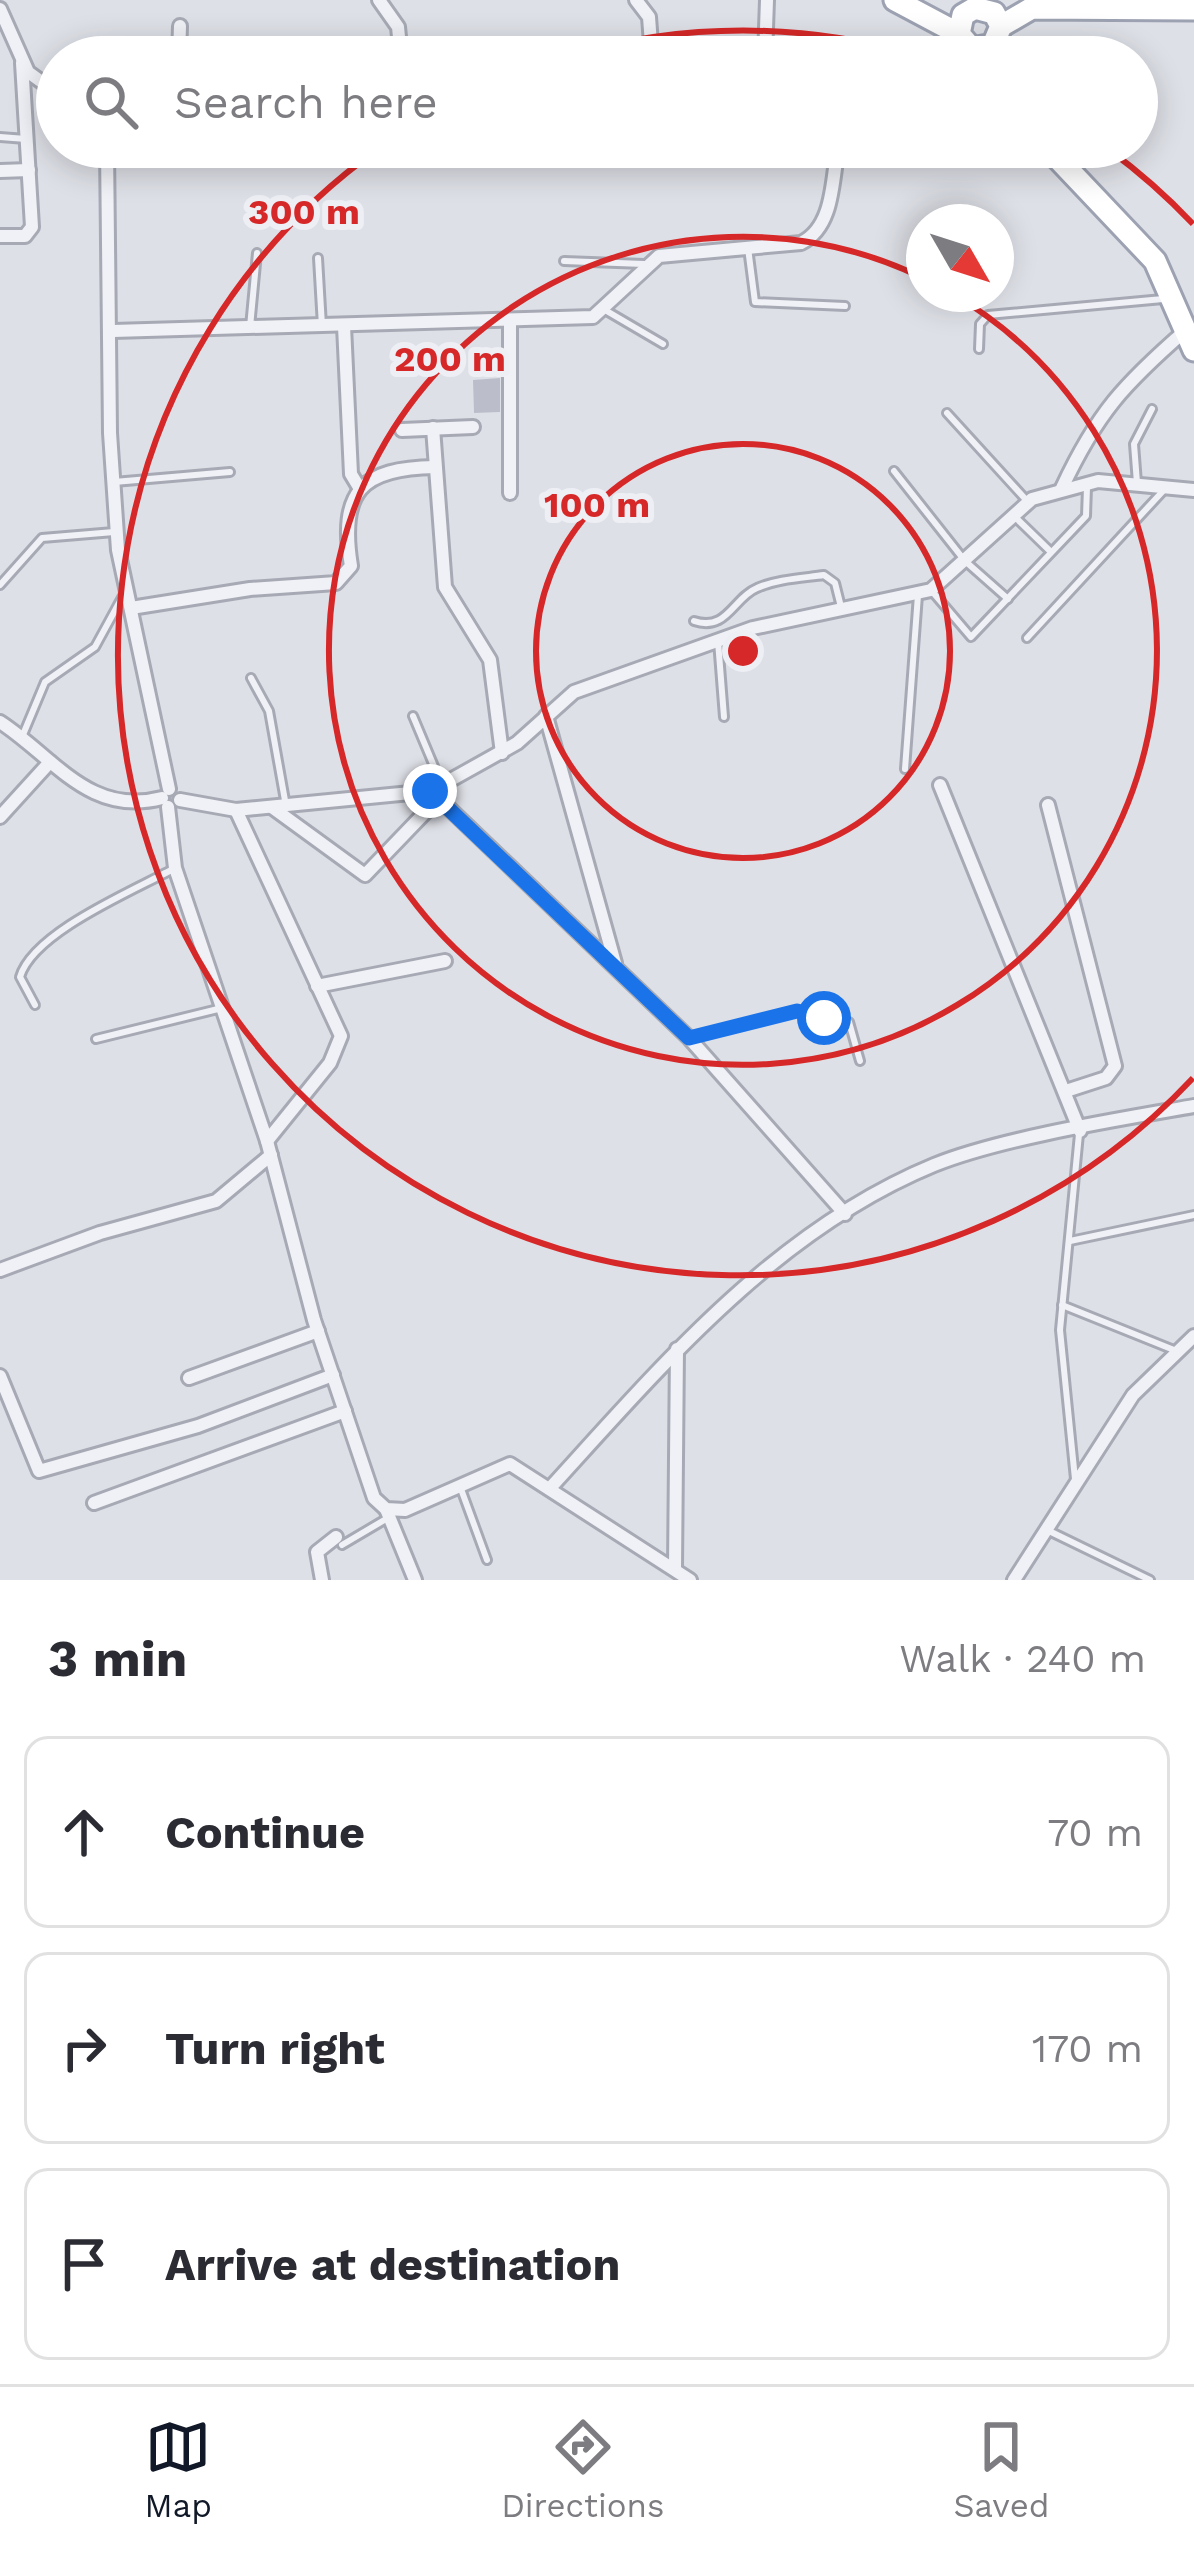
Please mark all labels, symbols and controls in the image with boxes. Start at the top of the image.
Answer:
search box [36,36,1158,168]
icon: search [78,69,144,135]
text: Search here [174,76,438,129]
text: 300 m [248,191,360,233]
north arrow [906,204,1014,312]
text: 200 m [394,338,506,380]
text: 100 m [544,484,650,526]
centre of rings [722,630,764,672]
route end [403,764,457,818]
route start [797,991,851,1045]
text: 3 min [48,1629,187,1688]
text: Walk · 240 m [899,1636,1146,1681]
icon: ahead [51,1799,117,1865]
text: Continue [165,1806,365,1859]
text: 70 m [1047,1810,1143,1855]
icon: right [51,2015,117,2081]
text: Turn right [165,2022,385,2075]
text: 170 m [1032,2026,1143,2071]
icon: arrive [51,2231,117,2297]
text: Arrive at destination [165,2238,620,2291]
tab: Map [145,2414,212,2525]
tab: Directions [501,2414,664,2525]
tab: Saved [954,2414,1049,2525]

